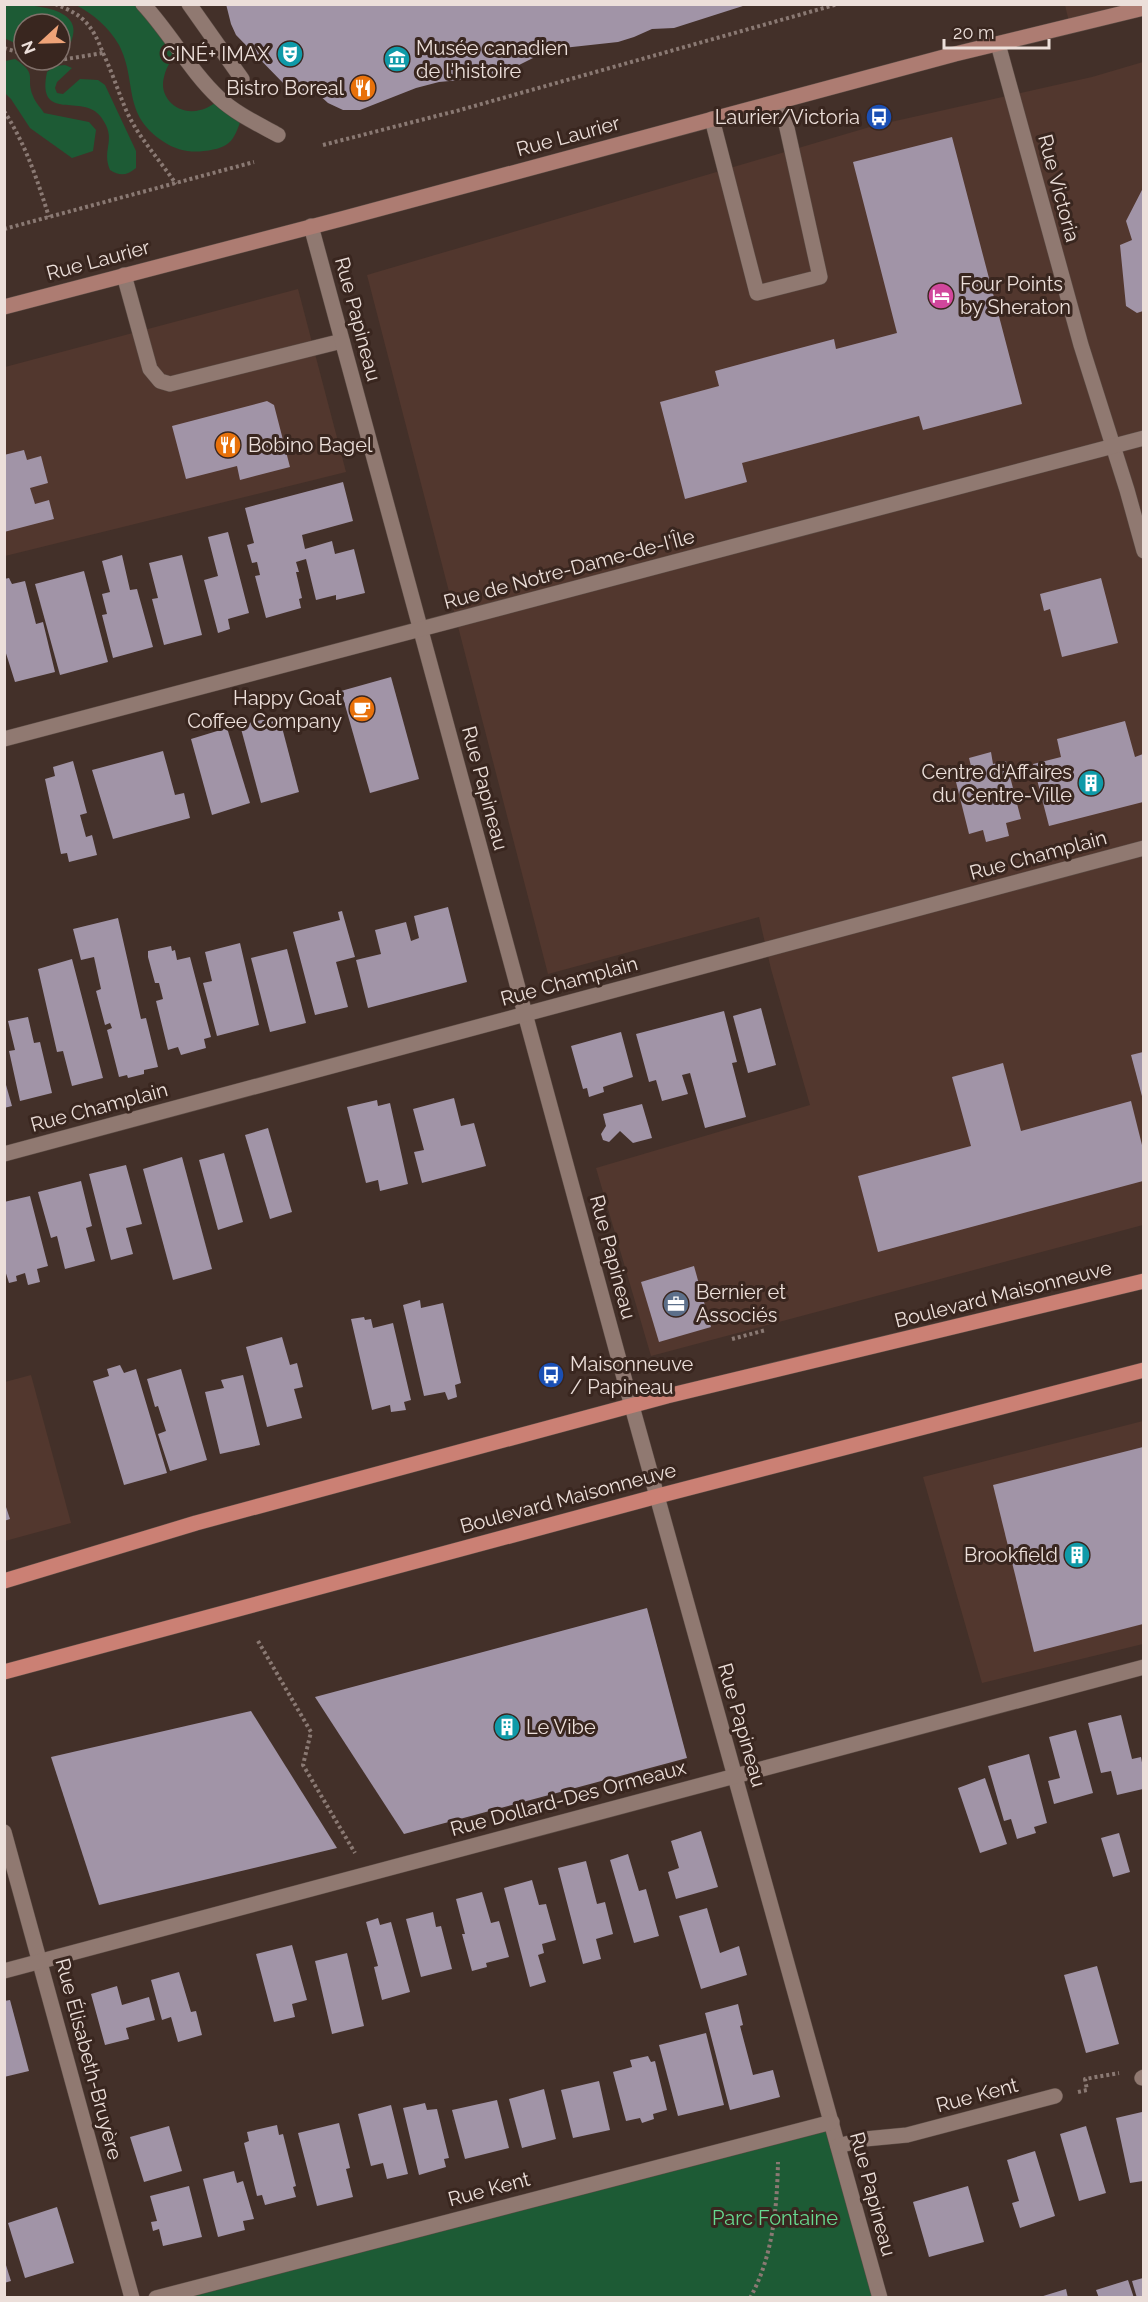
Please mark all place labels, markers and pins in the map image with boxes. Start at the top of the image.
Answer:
place label: Musée canadien de l'histoire [416,36,568,83]
theatre icon: CINÉ+ IMAX [275,39,305,69]
place label: CINÉ+ IMAX [162,42,270,66]
museum icon: Musée canadien de l'histoire [382,44,412,74]
restaurant icon: Bistro Boreal [348,73,378,103]
place label: Bistro Boreal [226,76,345,100]
bus stop icon: Laurier/Victoria [864,102,894,132]
place label: Laurier/Victoria [715,105,860,129]
place label: Four Points by Sheraton [960,272,1071,319]
hotel icon: Four Points by Sheraton [926,281,956,311]
restaurant icon: Bobino Bagel [213,430,243,460]
place label: Bobino Bagel [248,433,373,457]
place label: Happy Goat Coffee Company [187,686,342,733]
cafe icon: Happy Goat Coffee Company [347,694,377,724]
place label: Centre d'Affaires du Centre-Ville [922,760,1072,807]
building icon: Centre d'Affaires du Centre-Ville [1076,768,1106,798]
place label: Bernier et Associés [696,1280,786,1327]
office icon: Bernier et Associés [661,1289,691,1319]
place label: Maisonneuve / Papineau [570,1352,693,1399]
bus stop icon: Maisonneuve / Papineau [536,1360,566,1390]
building icon: Brookfield [1062,1540,1092,1570]
place label: Brookfield [964,1543,1058,1567]
building icon: Le Vibe [492,1712,522,1742]
place label: Le Vibe [526,1715,596,1739]

